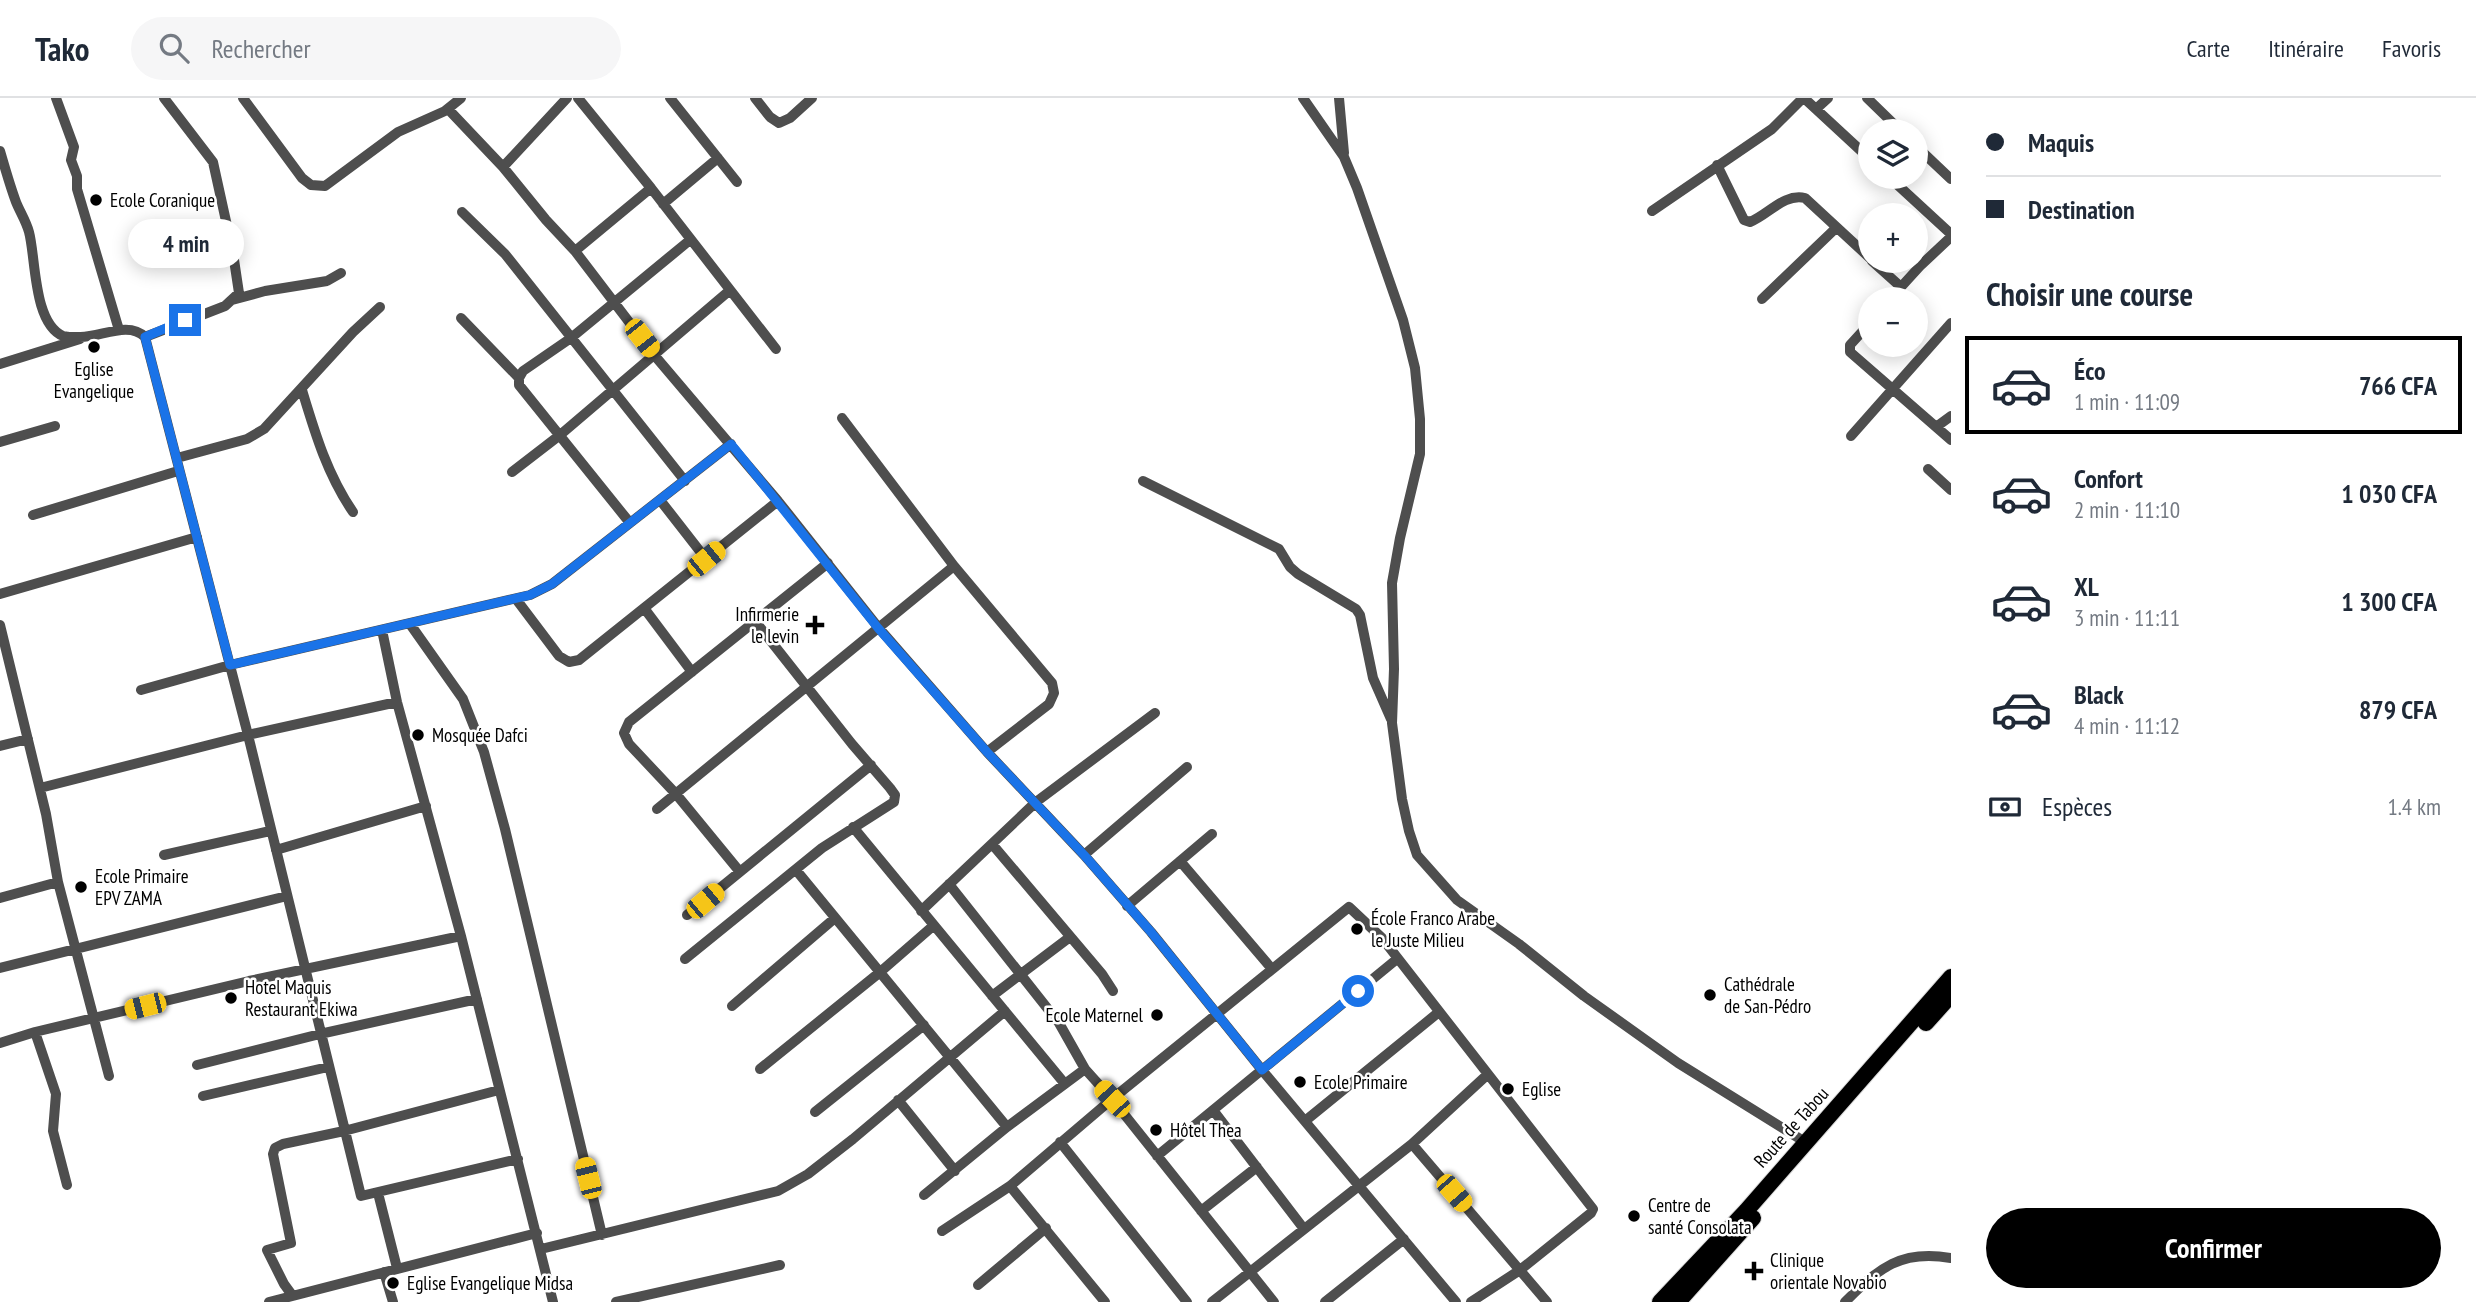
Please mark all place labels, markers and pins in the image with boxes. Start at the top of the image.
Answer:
place label: Ecole Coranique [110,188,215,212]
marker: Ecole Coranique [88,192,104,208]
marker: Eglise Evangelique [86,339,102,355]
place label: Eglise Evangelique [54,357,134,403]
place label: Infirmerie le levin [735,602,799,648]
marker: Infirmerie le levin [805,615,825,635]
place label: Mosquée Dafci [432,723,528,747]
marker: Mosquée Dafci [410,727,426,743]
place label: Ecole Primaire EPV ZAMA [95,864,189,910]
marker: Ecole Primaire EPV ZAMA [73,879,89,895]
place label: École Franco Arabe le Juste Milieu [1371,906,1495,952]
marker: École Franco Arabe le Juste Milieu [1349,921,1365,937]
place label: Cathédrale de San-Pédro [1724,972,1811,1018]
place label: Hotel Maquis Restaurant Ekiwa [245,975,358,1021]
marker: Cathédrale de San-Pédro [1702,987,1718,1003]
marker: Hotel Maquis Restaurant Ekiwa [223,990,239,1006]
place label: Ecole Maternel [1045,1003,1144,1027]
marker: Ecole Maternel [1149,1007,1165,1023]
place label: Ecole Primaire [1314,1070,1408,1094]
marker: Ecole Primaire [1292,1074,1308,1090]
place label: Eglise [1522,1077,1561,1101]
marker: Eglise [1500,1081,1516,1097]
place label: Hôtel Thea [1170,1118,1242,1142]
marker: Hôtel Thea [1148,1122,1164,1138]
place label: Centre de santé Consolata [1648,1193,1752,1239]
marker: Centre de santé Consolata [1626,1208,1642,1224]
place label: Clinique orientale Novabio [1770,1248,1887,1294]
marker: Clinique orientale Novabio [1744,1261,1764,1281]
place label: Eglise Evangelique Midsa [407,1271,573,1295]
marker: Eglise Evangelique Midsa [385,1275,401,1291]

